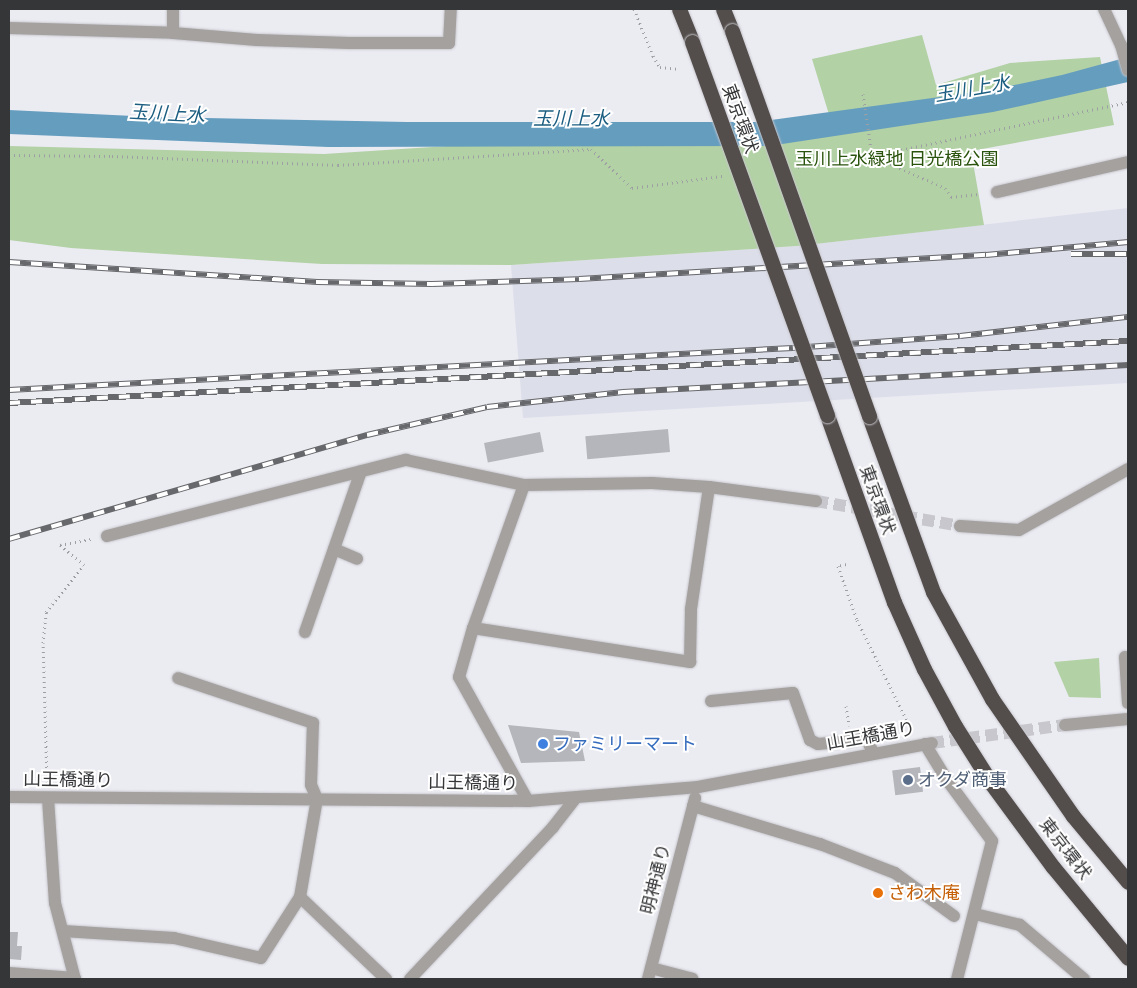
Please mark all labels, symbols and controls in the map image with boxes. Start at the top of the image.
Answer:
water label: 玉川上水 [933,71,1011,107]
street label: 東京環状 [718,81,762,157]
water label: 玉川上水 [128,101,206,127]
water label: 玉川上水 [533,108,609,130]
park label: 玉川上水緑地 日光橋公園 [795,148,999,170]
street label: 東京環状 [855,462,899,538]
street label: 山王橋通り [825,718,917,754]
place label: ファミリーマート [553,733,697,755]
marker: ファミリーマート [537,738,549,750]
street label: 山王橋通り [23,768,113,792]
place label: オクダ商事 [918,769,1008,791]
street label: 山王橋通り [428,771,518,795]
marker: オクダ商事 [902,774,914,786]
street label: 東京環状 [1034,814,1096,884]
street label: 明神通り [637,841,675,917]
place label: さわ木庵 [888,882,960,904]
marker: さわ木庵 [872,887,884,899]

